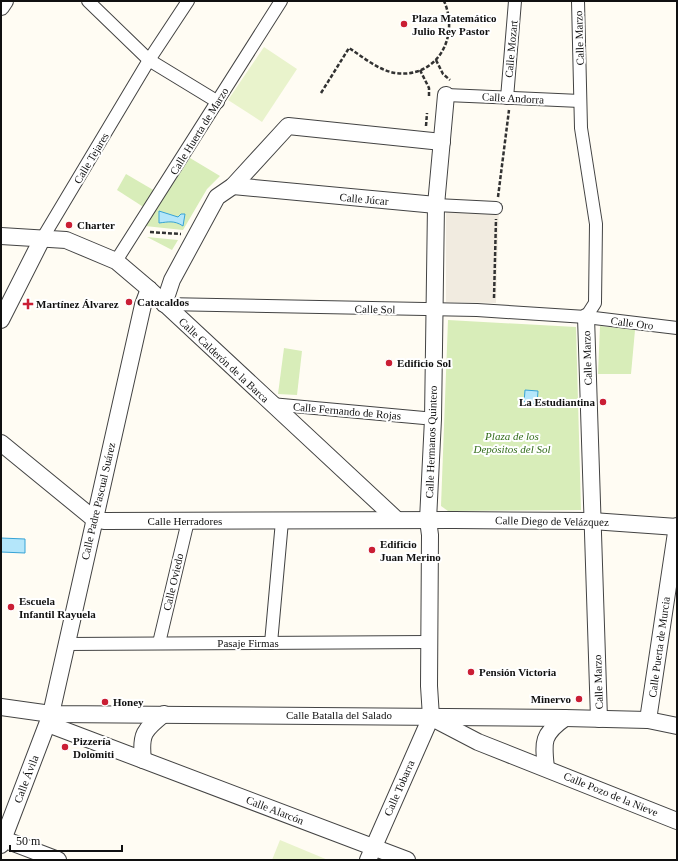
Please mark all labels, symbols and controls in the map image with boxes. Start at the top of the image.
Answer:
street label: Calle Marzo [572,10,586,66]
place label: Plaza Matemático Julio Rey Pastor [412,12,497,37]
marker: Plaza Matemático Julio Rey Pastor [399,19,409,29]
street label: Calle Mozart [503,20,519,78]
street label: Calle Huerta de Marzo [167,85,231,177]
street label: Calle Andorra [482,90,544,106]
street label: Calle Tejares [71,130,111,186]
street label: Calle Júcar [339,191,389,207]
place label: Charter [77,219,115,231]
marker: Charter [64,220,74,230]
place label: Catacaldos [137,296,190,308]
marker: Catacaldos [124,297,134,307]
place label: Martínez Álvarez [36,298,119,310]
marker: Martínez Álvarez [23,299,33,309]
street label: Calle Sol [355,303,395,315]
street label: Calle Oro [610,314,655,332]
street label: Calle Calderón de la Barca [177,315,272,405]
street label: Calle Marzo [580,330,594,386]
place label: Edificio Sol [397,357,451,369]
marker: Edificio Sol [384,358,394,368]
street label: Calle Hermanos Quintero [423,385,439,499]
place label: La Estudiantina [519,396,595,408]
marker: La Estudiantina [598,397,608,407]
street label: Calle Fernando de Rojas [292,400,402,422]
park label: Plaza de los Depósitos del Sol [473,430,551,455]
street label: Calle Padre Pascual Suárez [79,441,117,561]
street label: Calle Diego de Velázquez [495,514,609,528]
street label: Calle Herradores [148,515,222,527]
place label: Edificio Juan Merino [380,538,441,563]
marker: Edificio Juan Merino [367,545,377,555]
street label: Calle Oviedo [161,552,186,612]
place label: Escuela Infantil Rayuela [19,595,96,620]
street label: Calle Puerta de Murcia [646,596,672,698]
marker: Escuela Infantil Rayuela [6,602,16,612]
street label: Pasaje Firmas [217,637,279,649]
street label: Calle Marzo [591,654,605,710]
place label: Pensión Victoria [479,666,557,678]
marker: Pensión Victoria [466,667,476,677]
place label: Minervo [531,693,571,705]
marker: Minervo [574,694,584,704]
place label: Honey [113,696,144,708]
marker: Honey [100,697,110,707]
street label: Calle Batalla del Salado [286,709,392,721]
place label: Pizzería Dolomiti [73,735,114,760]
marker: Pizzería Dolomiti [60,742,70,752]
street label: Calle Ávila [11,753,41,805]
street label: Calle Tobarra [381,758,417,818]
street label: Calle Pozo de la Nieve [562,770,660,818]
street label: Calle Alarcón [244,794,306,827]
scale bar [10,827,122,853]
text: 50 m [16,834,41,848]

